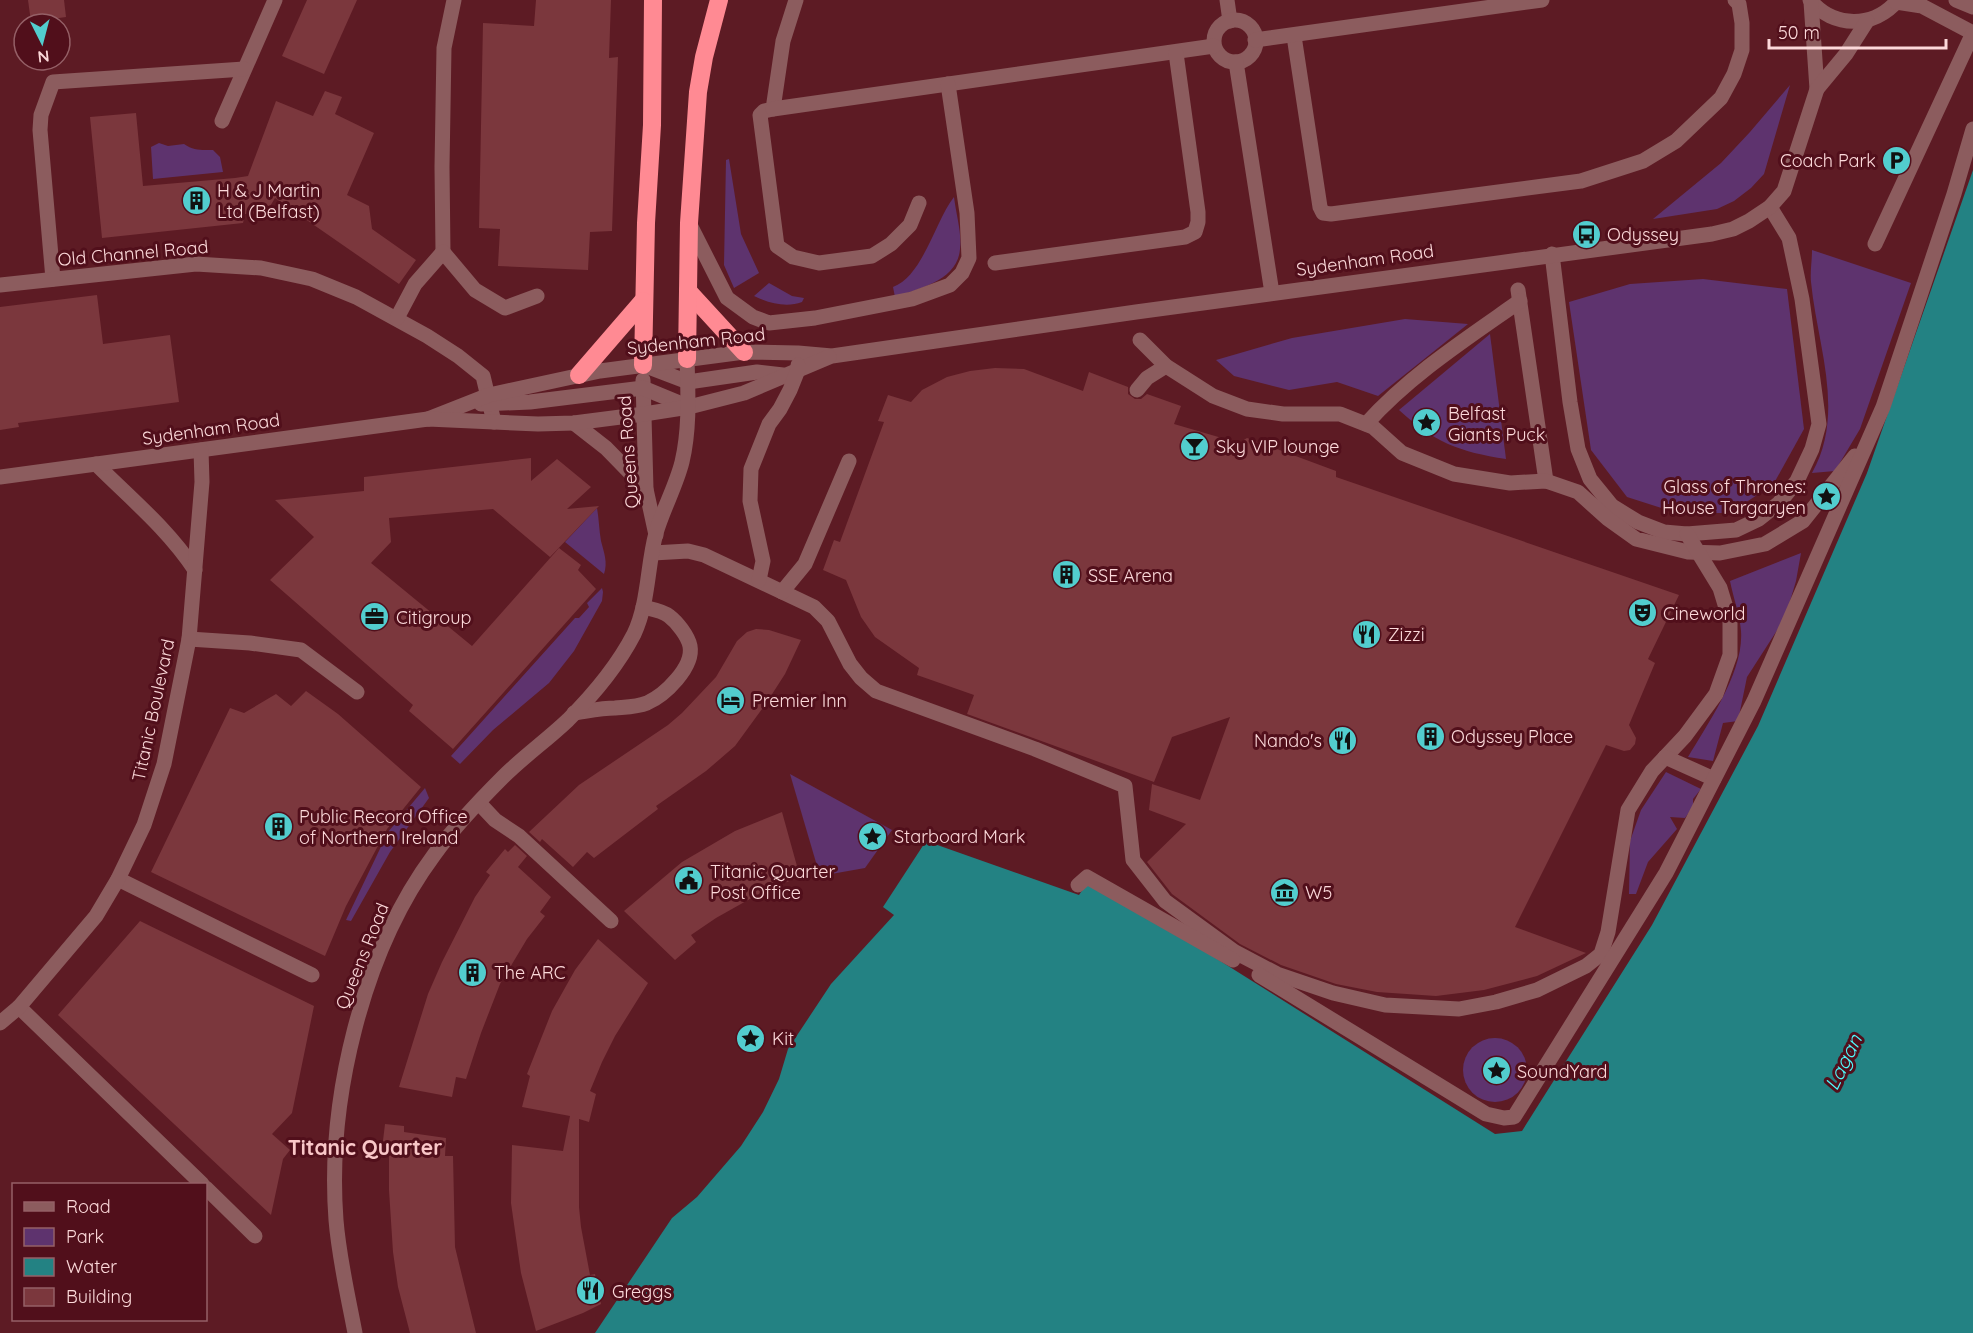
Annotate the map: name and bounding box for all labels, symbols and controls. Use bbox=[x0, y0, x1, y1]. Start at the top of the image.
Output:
north arrow bbox=[12, 12, 72, 72]
scale bar bbox=[1769, 12, 1946, 50]
text: 50 m bbox=[1778, 21, 1820, 44]
text: N bbox=[37, 46, 50, 67]
parking icon: Coach Park bbox=[1881, 144, 1913, 176]
place label: Coach Park bbox=[1780, 149, 1876, 172]
place label: H & J Martin Ltd (Belfast) bbox=[217, 179, 320, 223]
building icon: H & J Martin Ltd (Belfast) bbox=[180, 184, 212, 216]
bus stop icon: Odyssey bbox=[1570, 218, 1602, 250]
place label: Odyssey bbox=[1607, 223, 1679, 246]
street label: Old Channel Road bbox=[57, 235, 209, 271]
street label: Sydenham Road bbox=[1295, 239, 1435, 281]
street label: Sydenham Road bbox=[626, 322, 766, 360]
street label: Queens Road bbox=[613, 395, 643, 509]
place label: Belfast Giants Puck bbox=[1448, 402, 1545, 446]
place icon: Belfast Giants Puck bbox=[1411, 407, 1443, 439]
street label: Sydenham Road bbox=[141, 408, 281, 450]
bar icon: Sky VIP lounge bbox=[1179, 430, 1211, 462]
place label: Sky VIP lounge bbox=[1216, 435, 1340, 458]
place label: Glass of Thrones: House Targaryen bbox=[1662, 475, 1806, 519]
place icon: Glass of Thrones: House Targaryen bbox=[1811, 480, 1843, 512]
building icon: SSE Arena bbox=[1051, 559, 1083, 591]
place label: SSE Arena bbox=[1088, 564, 1173, 587]
theatre icon: Cineworld bbox=[1626, 597, 1658, 629]
office icon: Citigroup bbox=[359, 601, 391, 633]
place label: Cineworld bbox=[1663, 602, 1745, 625]
place label: Citigroup bbox=[396, 606, 471, 629]
restaurant icon: Zizzi bbox=[1351, 618, 1383, 650]
place label: Zizzi bbox=[1388, 623, 1425, 646]
street label: Titanic Boulevard bbox=[127, 637, 179, 783]
hotel icon: Premier Inn bbox=[715, 684, 747, 716]
place label: Premier Inn bbox=[752, 689, 847, 712]
building icon: Odyssey Place bbox=[1414, 720, 1446, 752]
restaurant icon: Nando's bbox=[1327, 724, 1359, 756]
place label: Odyssey Place bbox=[1451, 725, 1573, 748]
place label: Nando's bbox=[1254, 729, 1322, 752]
place label: Public Record Office of Northern Ireland bbox=[299, 805, 468, 849]
building icon: Public Record Office of Northern Ireland bbox=[262, 810, 294, 842]
place icon: Starboard Mark bbox=[857, 820, 889, 852]
place label: Starboard Mark bbox=[894, 825, 1025, 848]
place label: Titanic Quarter Post Office bbox=[710, 860, 835, 904]
public building icon: Titanic Quarter Post Office bbox=[673, 865, 705, 897]
museum icon: W5 bbox=[1268, 876, 1300, 908]
place label: W5 bbox=[1305, 881, 1332, 904]
street label: Queens Road bbox=[330, 899, 394, 1013]
building icon: The ARC bbox=[457, 956, 489, 988]
place label: The ARC bbox=[494, 961, 566, 984]
place icon: Kit bbox=[735, 1022, 767, 1054]
place label: Kit bbox=[772, 1027, 794, 1050]
water label: Lagan bbox=[1819, 1030, 1867, 1094]
place icon: SoundYard bbox=[1480, 1055, 1512, 1087]
place label: SoundYard bbox=[1517, 1060, 1607, 1083]
district label: Titanic Quarter bbox=[288, 1134, 442, 1160]
legend bbox=[12, 1183, 207, 1321]
text: Road bbox=[66, 1195, 111, 1218]
text: Park bbox=[66, 1225, 104, 1248]
text: Water bbox=[66, 1255, 117, 1278]
restaurant icon: Greggs bbox=[575, 1275, 607, 1307]
place label: Greggs bbox=[612, 1280, 672, 1303]
text: Building bbox=[66, 1285, 132, 1308]

